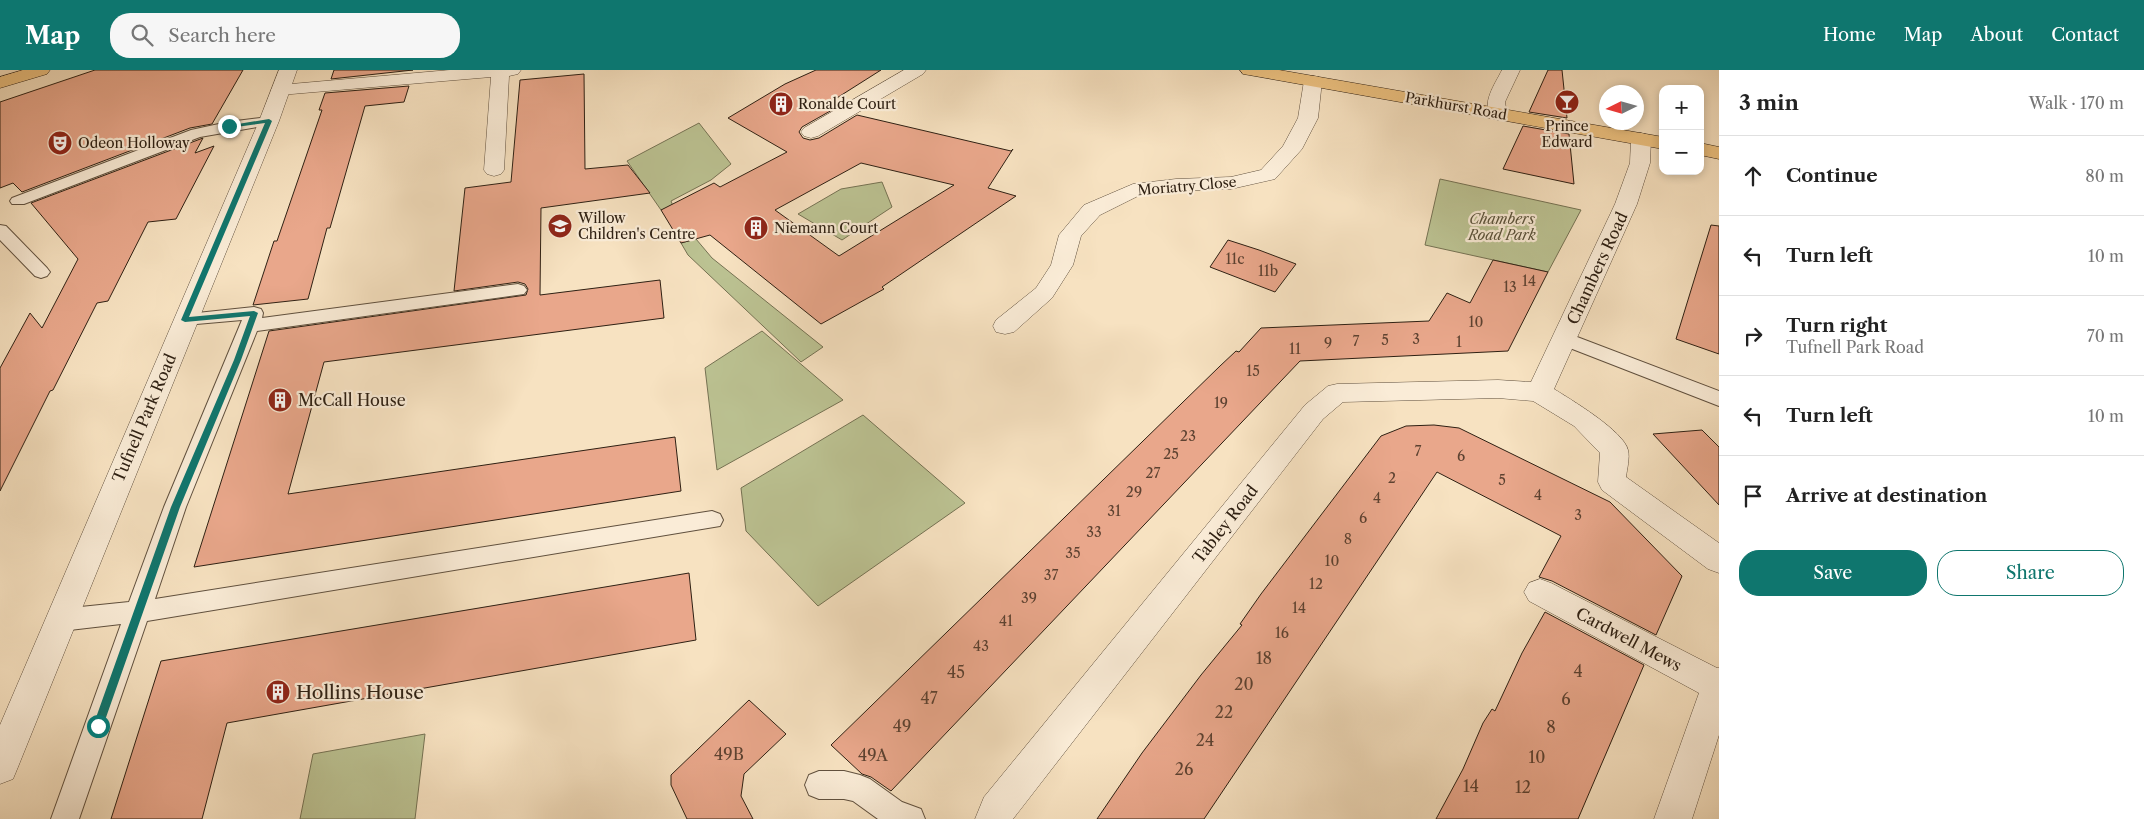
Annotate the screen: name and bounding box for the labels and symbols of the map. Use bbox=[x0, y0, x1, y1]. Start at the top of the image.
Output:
north arrow bbox=[1599, 85, 1644, 130]
street label: Parkhurst Road bbox=[1404, 88, 1509, 124]
bar icon: Prince Edward bbox=[1554, 89, 1580, 115]
building icon: Ronalde Court bbox=[768, 91, 794, 117]
place label: Ronalde Court bbox=[798, 95, 896, 113]
route end bbox=[218, 115, 241, 138]
place label: Prince Edward bbox=[1542, 117, 1593, 151]
theatre icon: Odeon Holloway bbox=[47, 130, 73, 156]
place label: Odeon Holloway bbox=[78, 134, 190, 152]
street label: Moriatry Close bbox=[1137, 173, 1237, 199]
street label: Chambers Road bbox=[1562, 208, 1632, 327]
place label: Willow Children's Centre bbox=[577, 209, 695, 243]
park label: Chambers Road Park bbox=[1467, 210, 1536, 244]
school or university icon: Willow Children's Centre bbox=[547, 213, 573, 239]
building icon: Niemann Court bbox=[743, 215, 769, 241]
place label: Niemann Court bbox=[774, 219, 878, 237]
house number: 11c bbox=[1225, 250, 1245, 268]
house number: 11b bbox=[1258, 262, 1278, 280]
house number: 14 bbox=[1522, 272, 1536, 290]
house number: 13 bbox=[1503, 278, 1517, 296]
house number: 10 bbox=[1469, 313, 1483, 331]
house number: 3 bbox=[1412, 330, 1420, 348]
house number: 5 bbox=[1381, 331, 1389, 349]
house number: 7 bbox=[1353, 332, 1360, 350]
house number: 1 bbox=[1456, 333, 1462, 351]
house number: 9 bbox=[1324, 334, 1332, 352]
house number: 11 bbox=[1289, 340, 1301, 358]
street label: Tufnell Park Road bbox=[108, 350, 180, 485]
house number: 15 bbox=[1246, 362, 1260, 380]
building icon: McCall House bbox=[267, 387, 293, 413]
place label: McCall House bbox=[298, 390, 406, 410]
house number: 19 bbox=[1214, 394, 1228, 412]
house number: 23 bbox=[1180, 427, 1196, 445]
house number: 7 bbox=[1415, 442, 1422, 460]
house number: 25 bbox=[1163, 445, 1179, 463]
house number: 6 bbox=[1457, 447, 1465, 465]
house number: 27 bbox=[1146, 464, 1161, 482]
house number: 2 bbox=[1388, 469, 1396, 487]
house number: 5 bbox=[1498, 471, 1506, 489]
street label: Tabley Road bbox=[1188, 481, 1262, 567]
house number: 29 bbox=[1126, 483, 1142, 501]
house number: 4 bbox=[1534, 486, 1542, 504]
house number: 4 bbox=[1373, 489, 1381, 507]
house number: 31 bbox=[1107, 502, 1121, 520]
house number: 3 bbox=[1574, 506, 1582, 524]
house number: 6 bbox=[1359, 509, 1367, 527]
house number: 33 bbox=[1086, 523, 1102, 541]
house number: 8 bbox=[1344, 530, 1352, 548]
house number: 35 bbox=[1065, 544, 1081, 562]
house number: 10 bbox=[1325, 552, 1339, 570]
house number: 37 bbox=[1044, 566, 1058, 584]
house number: 12 bbox=[1309, 575, 1323, 593]
house number: 39 bbox=[1021, 589, 1037, 607]
house number: 14 bbox=[1292, 599, 1306, 617]
street label: Cardwell Mews bbox=[1573, 603, 1685, 675]
house number: 41 bbox=[999, 612, 1013, 630]
house number: 16 bbox=[1275, 624, 1289, 642]
house number: 43 bbox=[973, 637, 989, 655]
house number: 18 bbox=[1256, 648, 1272, 668]
house number: 4 bbox=[1573, 661, 1583, 681]
house number: 45 bbox=[947, 662, 965, 682]
house number: 20 bbox=[1234, 674, 1254, 694]
building icon: Hollins House bbox=[265, 679, 291, 705]
place label: Hollins House bbox=[296, 681, 424, 704]
house number: 47 bbox=[920, 688, 938, 708]
house number: 6 bbox=[1561, 689, 1571, 709]
house number: 22 bbox=[1215, 702, 1233, 722]
route start bbox=[87, 715, 110, 738]
house number: 49 bbox=[893, 716, 911, 736]
house number: 8 bbox=[1546, 717, 1556, 737]
house number: 24 bbox=[1196, 730, 1214, 750]
house number: 49B bbox=[714, 744, 744, 764]
house number: 49A bbox=[858, 745, 889, 765]
house number: 10 bbox=[1529, 747, 1545, 767]
house number: 26 bbox=[1175, 759, 1193, 779]
house number: 14 bbox=[1463, 776, 1479, 796]
house number: 12 bbox=[1515, 777, 1531, 797]

